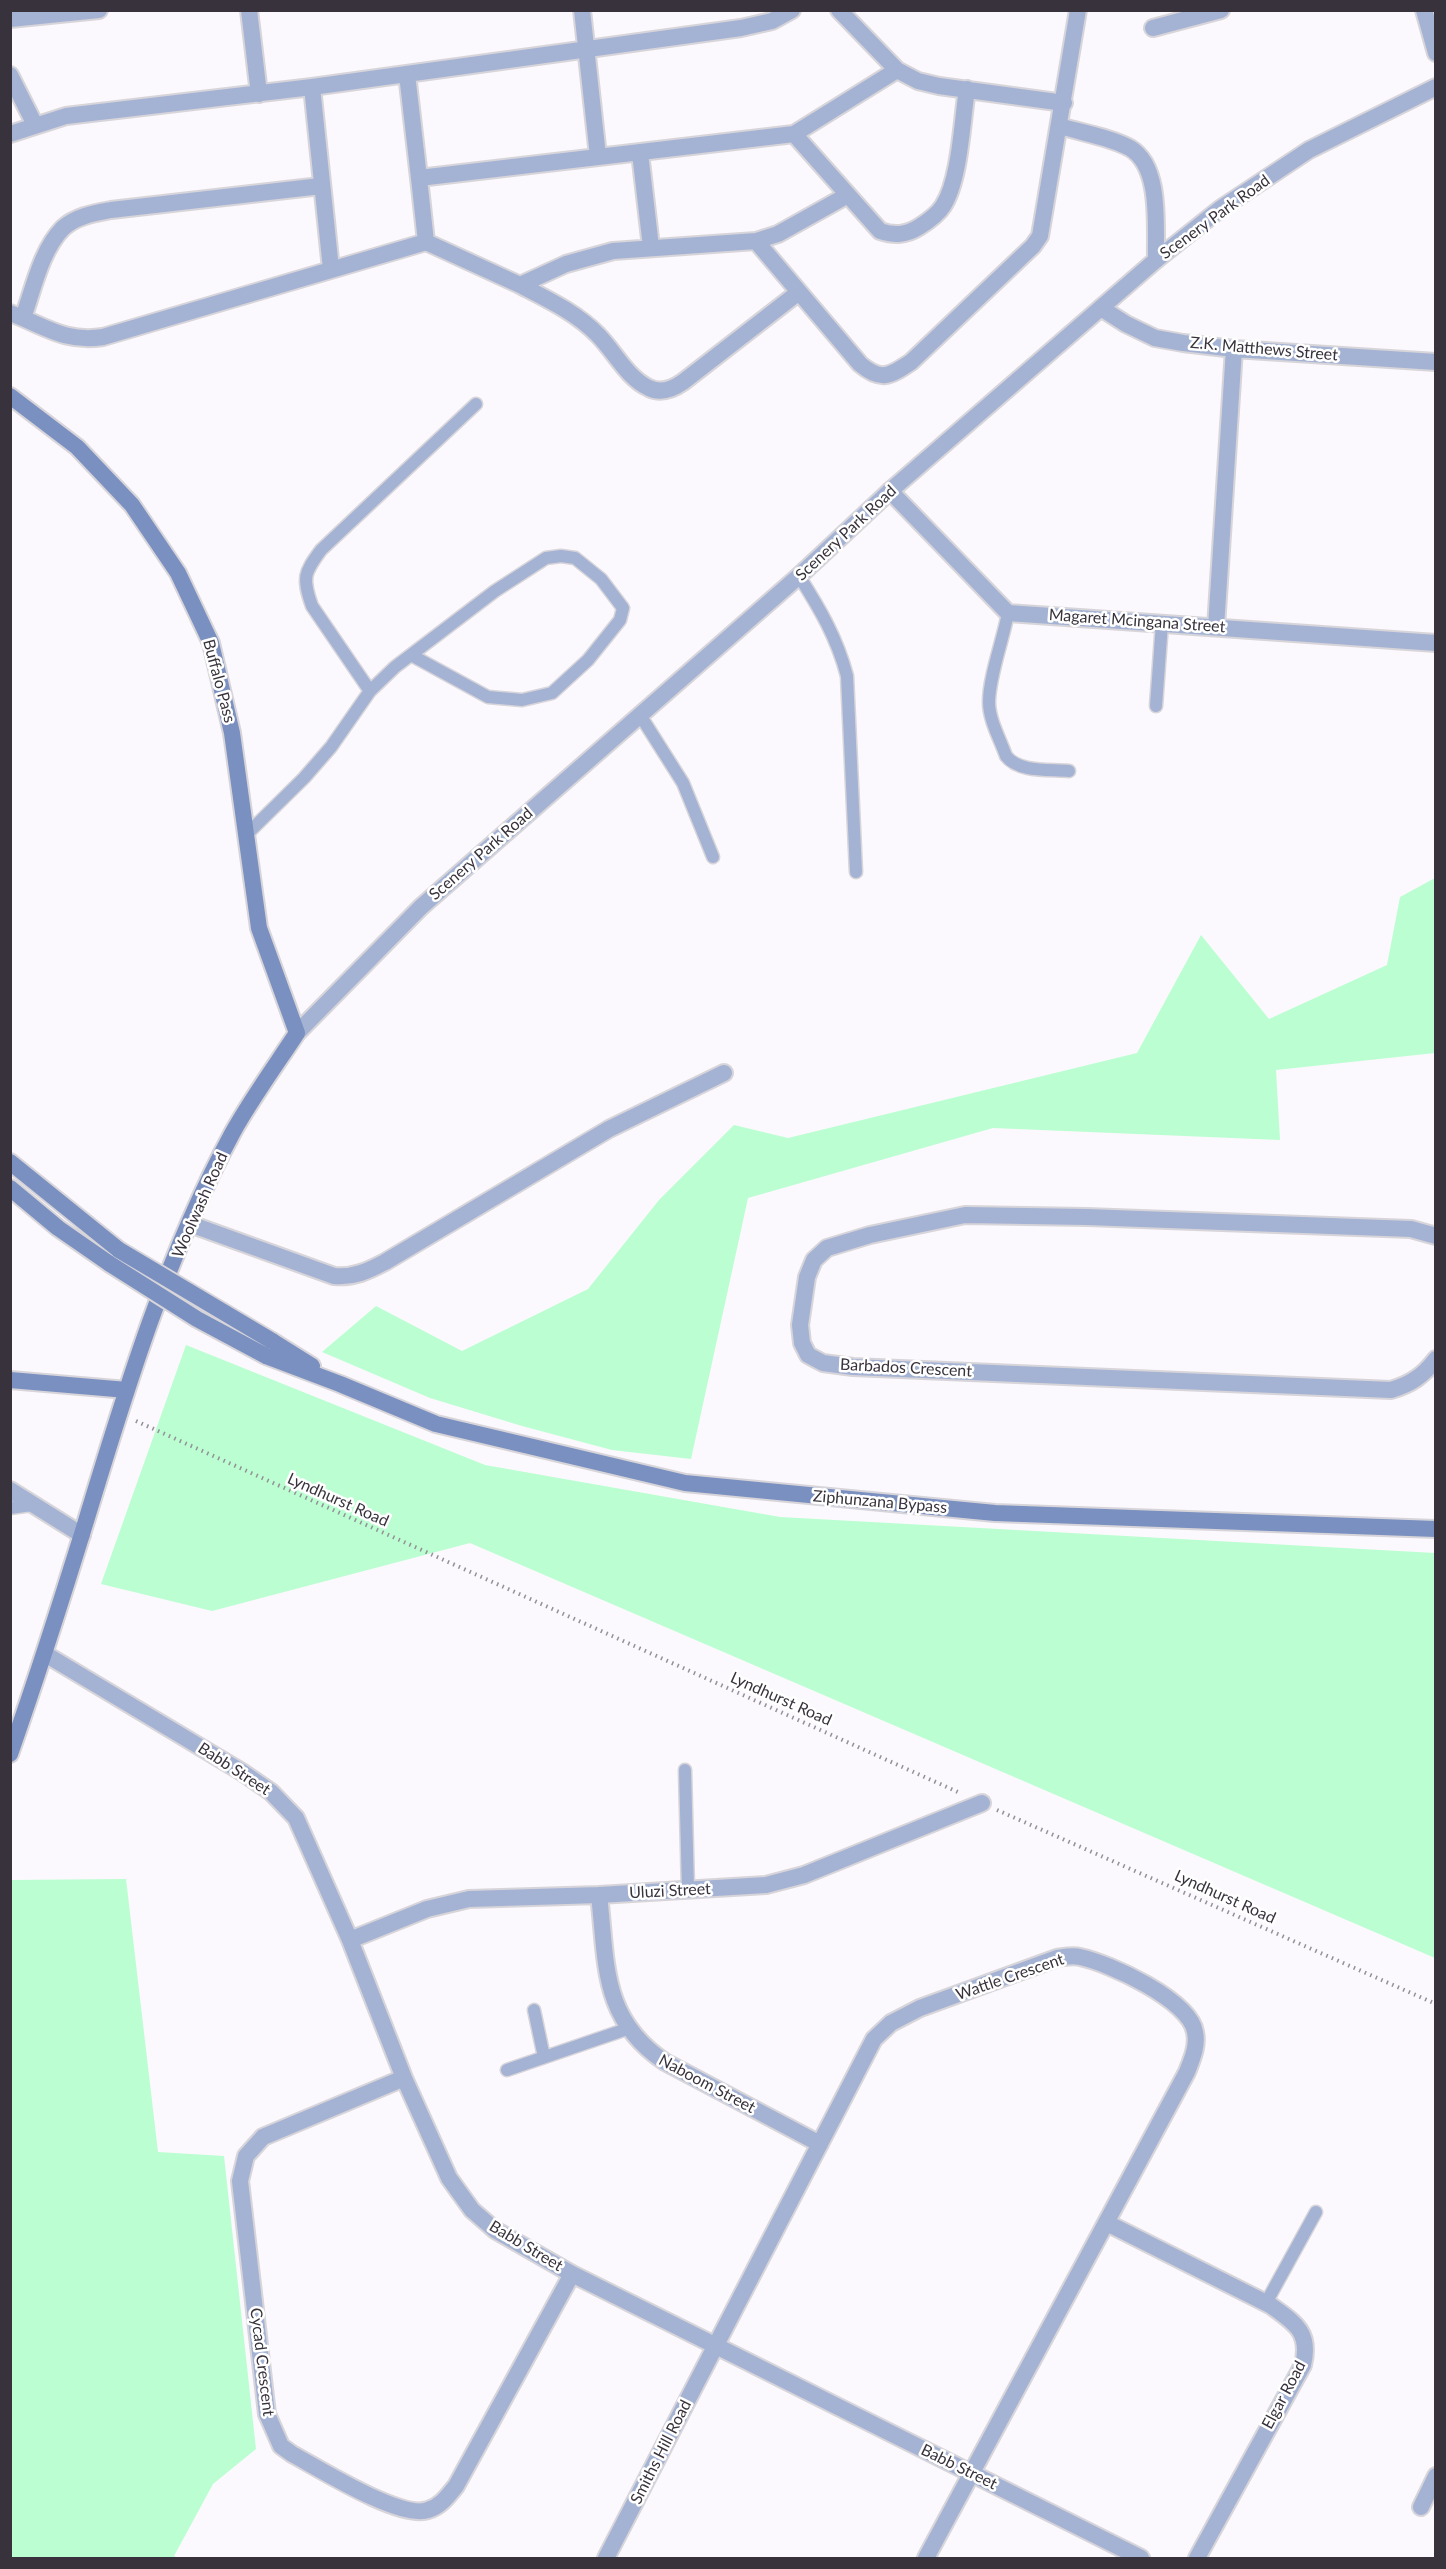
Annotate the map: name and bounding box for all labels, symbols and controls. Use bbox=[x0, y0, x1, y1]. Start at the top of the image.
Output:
street label: Scenery Park Road bbox=[1156, 171, 1274, 263]
street label: Z.K. Matthews Street bbox=[1189, 333, 1339, 365]
street label: Scenery Park Road bbox=[792, 481, 900, 585]
street label: Magaret Mcingana Street bbox=[1048, 605, 1226, 637]
street label: Buffalo Pass bbox=[199, 637, 239, 725]
street label: Scenery Park Road bbox=[425, 804, 537, 904]
street label: Woolwash Road bbox=[168, 1149, 232, 1261]
street label: Barbados Crescent bbox=[840, 1355, 972, 1381]
street label: Lyndhurst Road bbox=[284, 1469, 392, 1531]
street label: Ziphunzana Bypass bbox=[812, 1487, 948, 1517]
street label: Lyndhurst Road bbox=[727, 1668, 835, 1730]
street label: Babb Street bbox=[194, 1739, 274, 1799]
street label: Lyndhurst Road bbox=[1171, 1866, 1279, 1928]
street label: Uluzi Street bbox=[629, 1879, 711, 1903]
street label: Wattle Crescent bbox=[954, 1950, 1066, 2004]
street label: Naboom Street bbox=[656, 2051, 758, 2117]
street label: Babb Street bbox=[486, 2217, 566, 2275]
street label: Cycad Crescent bbox=[246, 2307, 278, 2417]
street label: Elgar Road bbox=[1258, 2358, 1310, 2432]
street label: Smiths Hill Road bbox=[627, 2397, 695, 2507]
street label: Babb Street bbox=[918, 2440, 1000, 2494]

